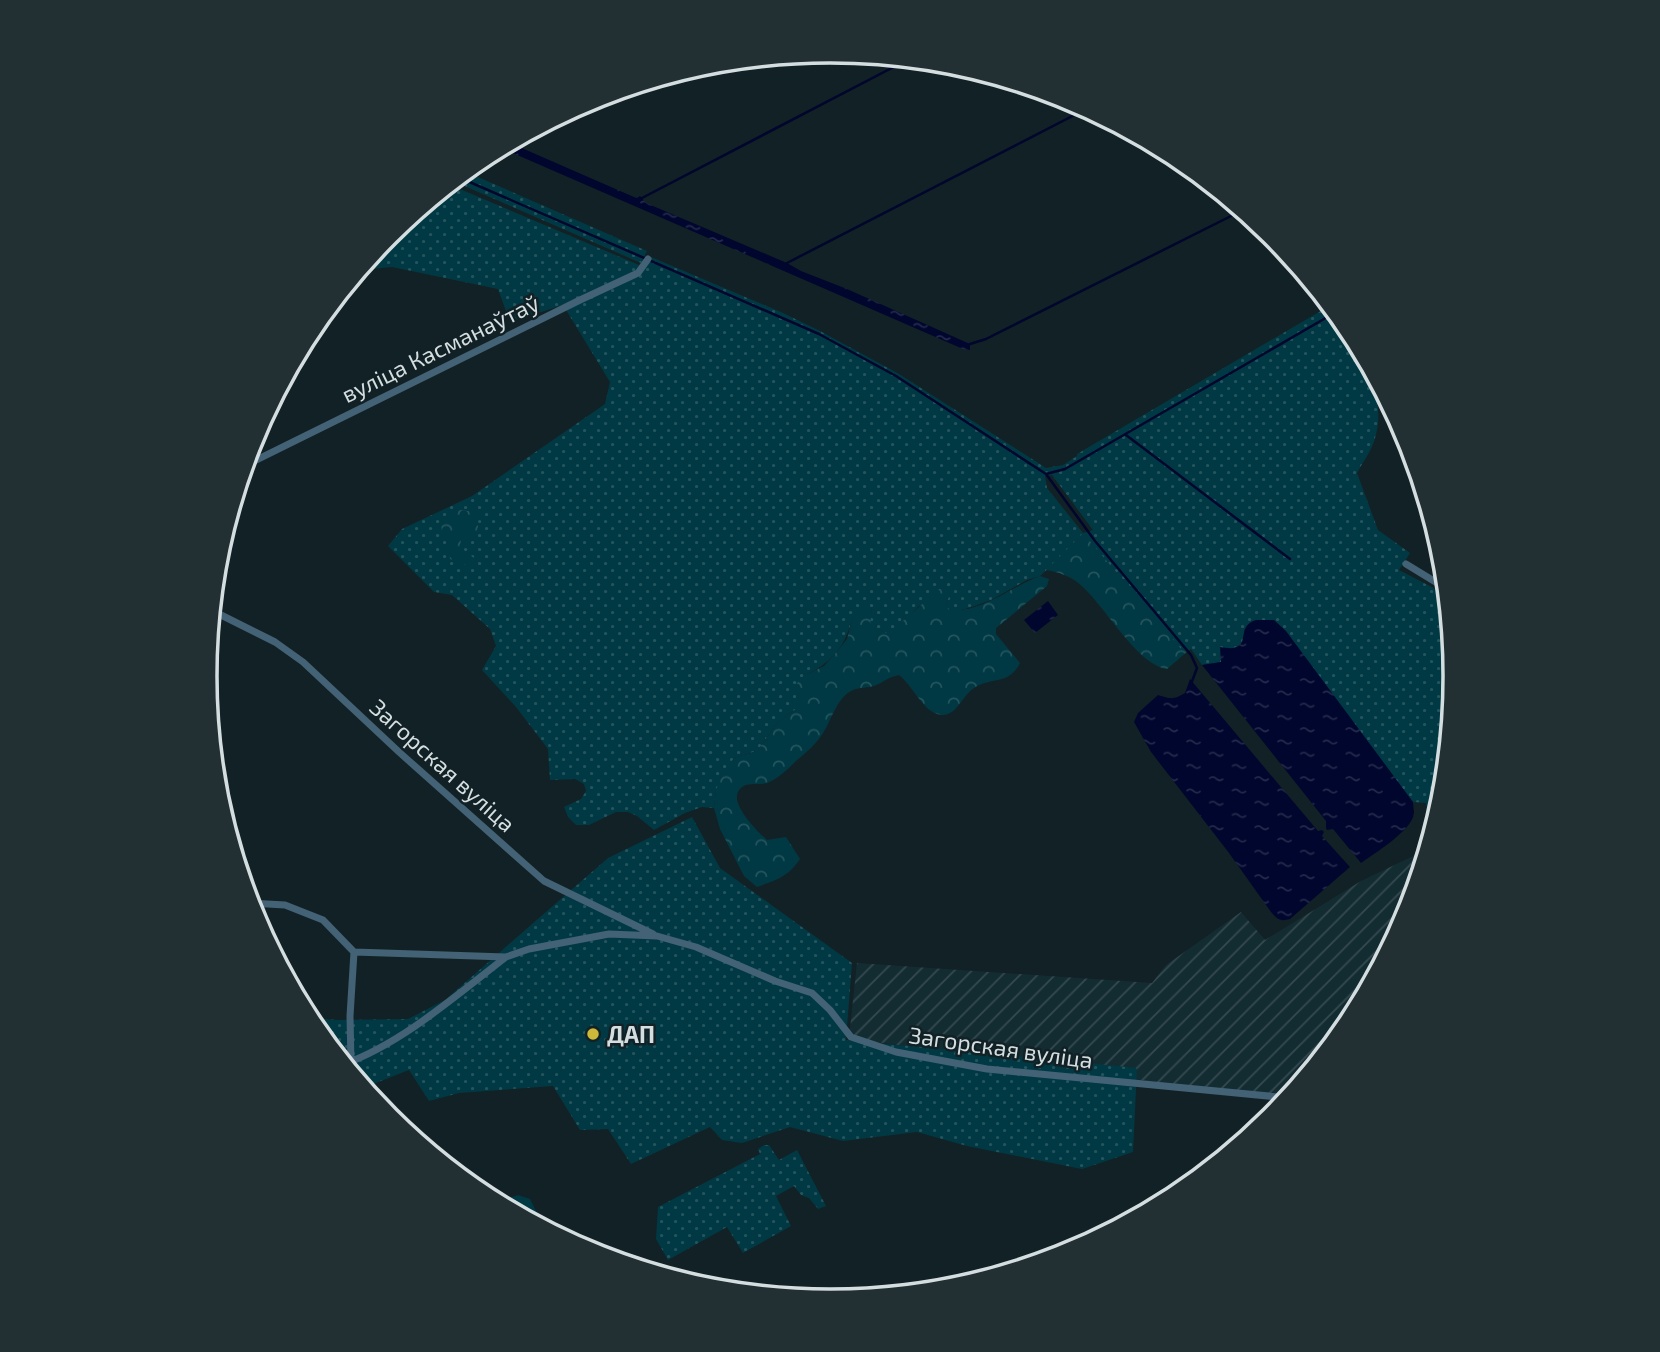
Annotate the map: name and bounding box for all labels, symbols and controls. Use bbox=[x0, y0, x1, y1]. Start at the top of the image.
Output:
street label: вуліца Касманаўтаў bbox=[337, 288, 544, 409]
street label: Загорская вуліца bbox=[364, 693, 521, 838]
place label: ДАП bbox=[607, 1020, 655, 1048]
street label: Загорская вуліца bbox=[907, 1020, 1095, 1075]
marker: ДАП bbox=[585, 1026, 601, 1042]

